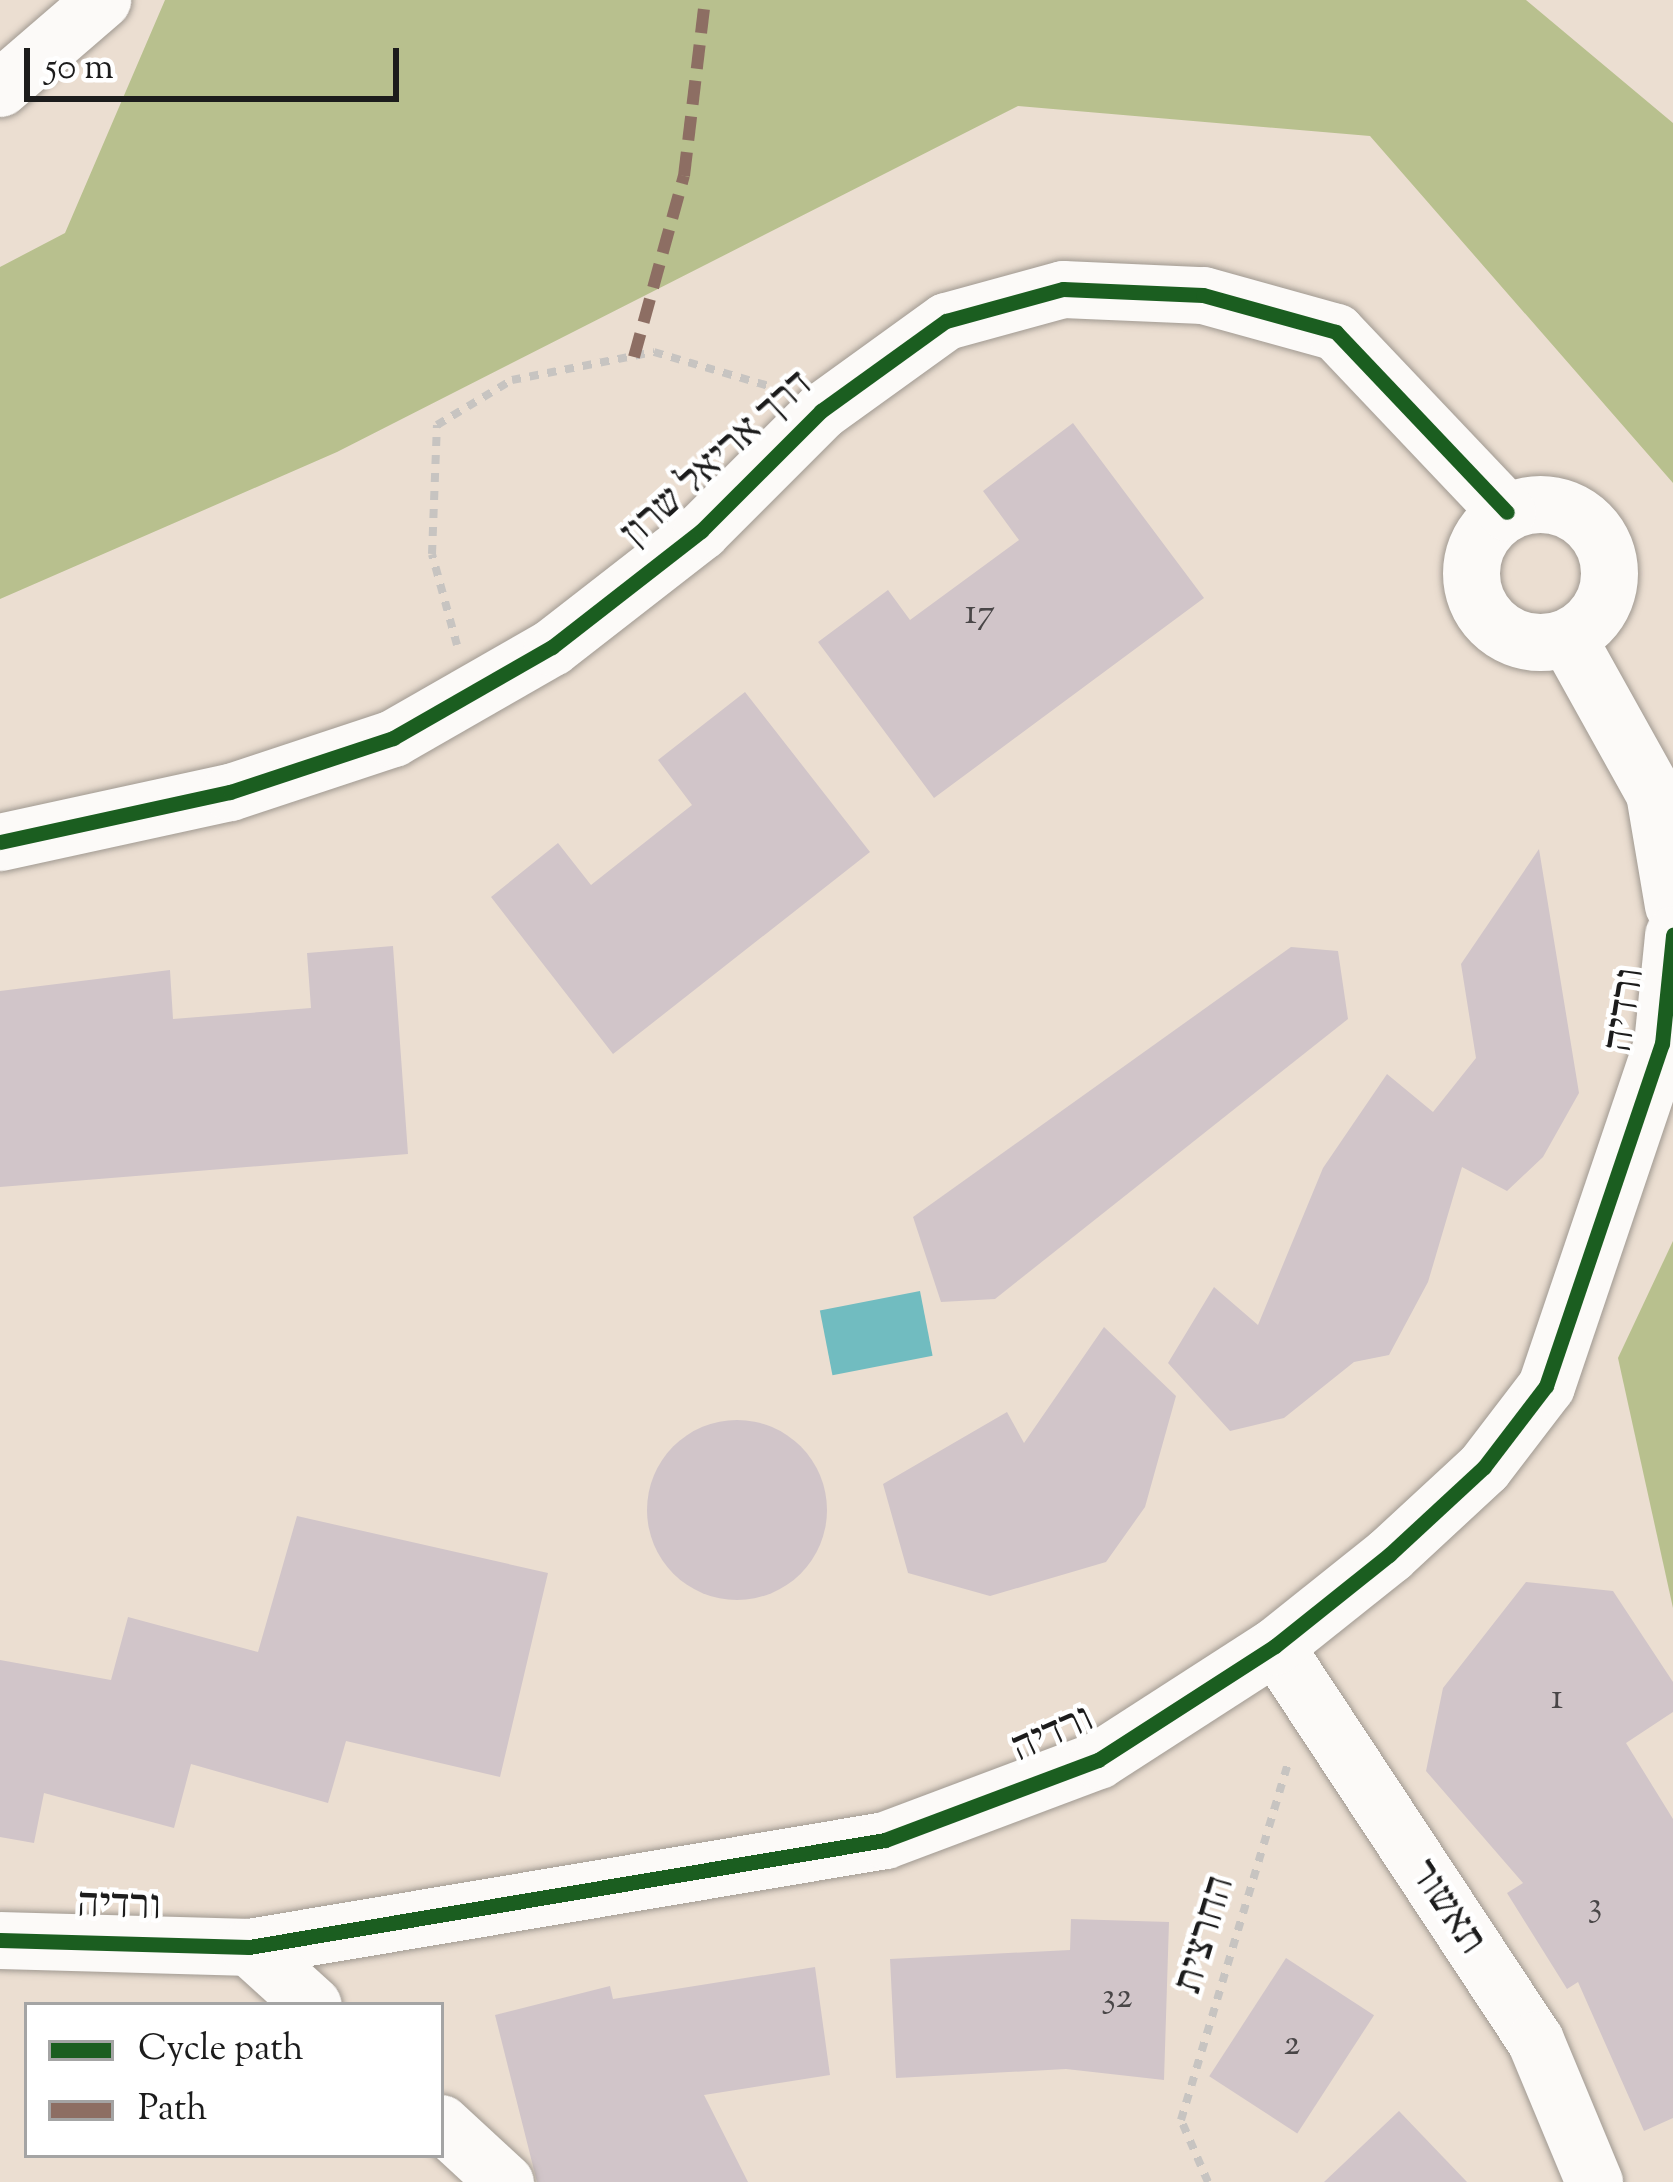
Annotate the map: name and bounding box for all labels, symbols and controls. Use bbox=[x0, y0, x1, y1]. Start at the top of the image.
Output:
scale bar bbox=[30, 24, 405, 98]
text: 50 m bbox=[45, 43, 114, 95]
street label: דרך אריאל שרון bbox=[612, 361, 824, 559]
house number: 17 bbox=[965, 593, 995, 637]
street label: ורדיה bbox=[1595, 964, 1657, 1056]
house number: 1 bbox=[1551, 1678, 1563, 1722]
street label: ורדיה bbox=[1004, 1695, 1102, 1775]
street label: תאשור bbox=[1396, 1851, 1496, 1965]
street label: החרצית bbox=[1164, 1870, 1248, 2000]
street label: ורדיה bbox=[76, 1880, 162, 1934]
house number: 3 bbox=[1588, 1886, 1602, 1930]
house number: 32 bbox=[1101, 1977, 1133, 2021]
legend bbox=[24, 2002, 444, 2158]
text: Cycle path bbox=[138, 2024, 304, 2076]
house number: 2 bbox=[1284, 2024, 1300, 2068]
text: Path bbox=[138, 2084, 207, 2136]

